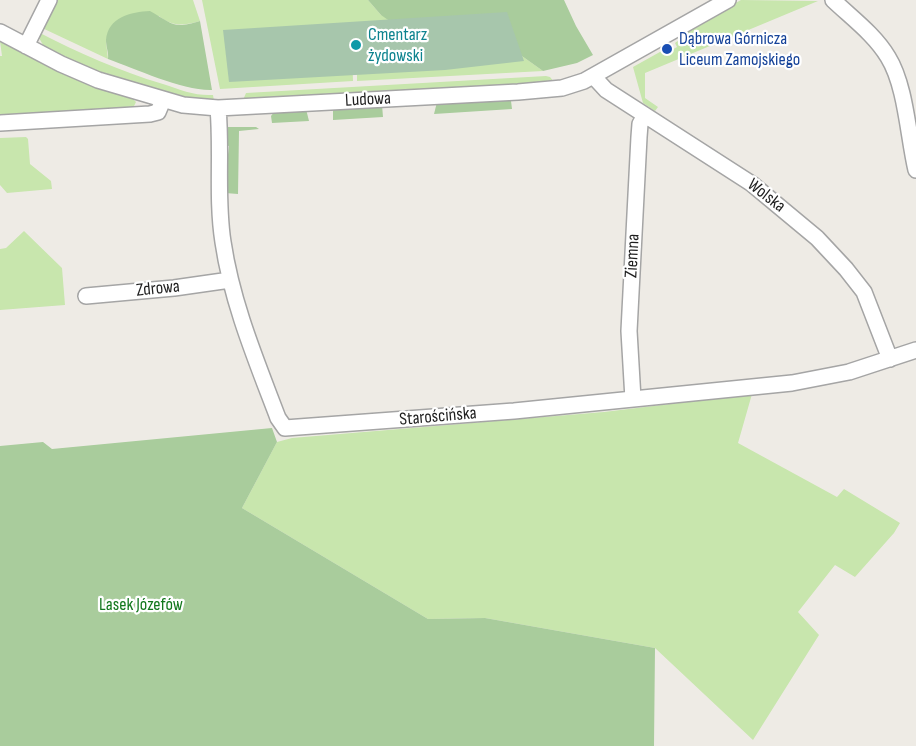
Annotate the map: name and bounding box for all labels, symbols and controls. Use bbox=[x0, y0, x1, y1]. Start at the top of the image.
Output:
place label: Cmentarz żydowski bbox=[368, 24, 427, 66]
place label: Dąbrowa Górnicza Liceum Zamojskiego bbox=[679, 28, 800, 70]
marker: Cmentarz żydowski bbox=[349, 38, 363, 52]
marker: Dąbrowa Górnicza Liceum Zamojskiego bbox=[660, 42, 674, 56]
street label: Ludowa bbox=[345, 88, 391, 112]
street label: Wolska bbox=[743, 174, 789, 218]
street label: Ziemna bbox=[621, 233, 645, 279]
street label: Zdrowa bbox=[135, 276, 181, 302]
street label: Starościńska bbox=[399, 403, 477, 431]
park label: Lasek Józefów bbox=[99, 594, 183, 616]

